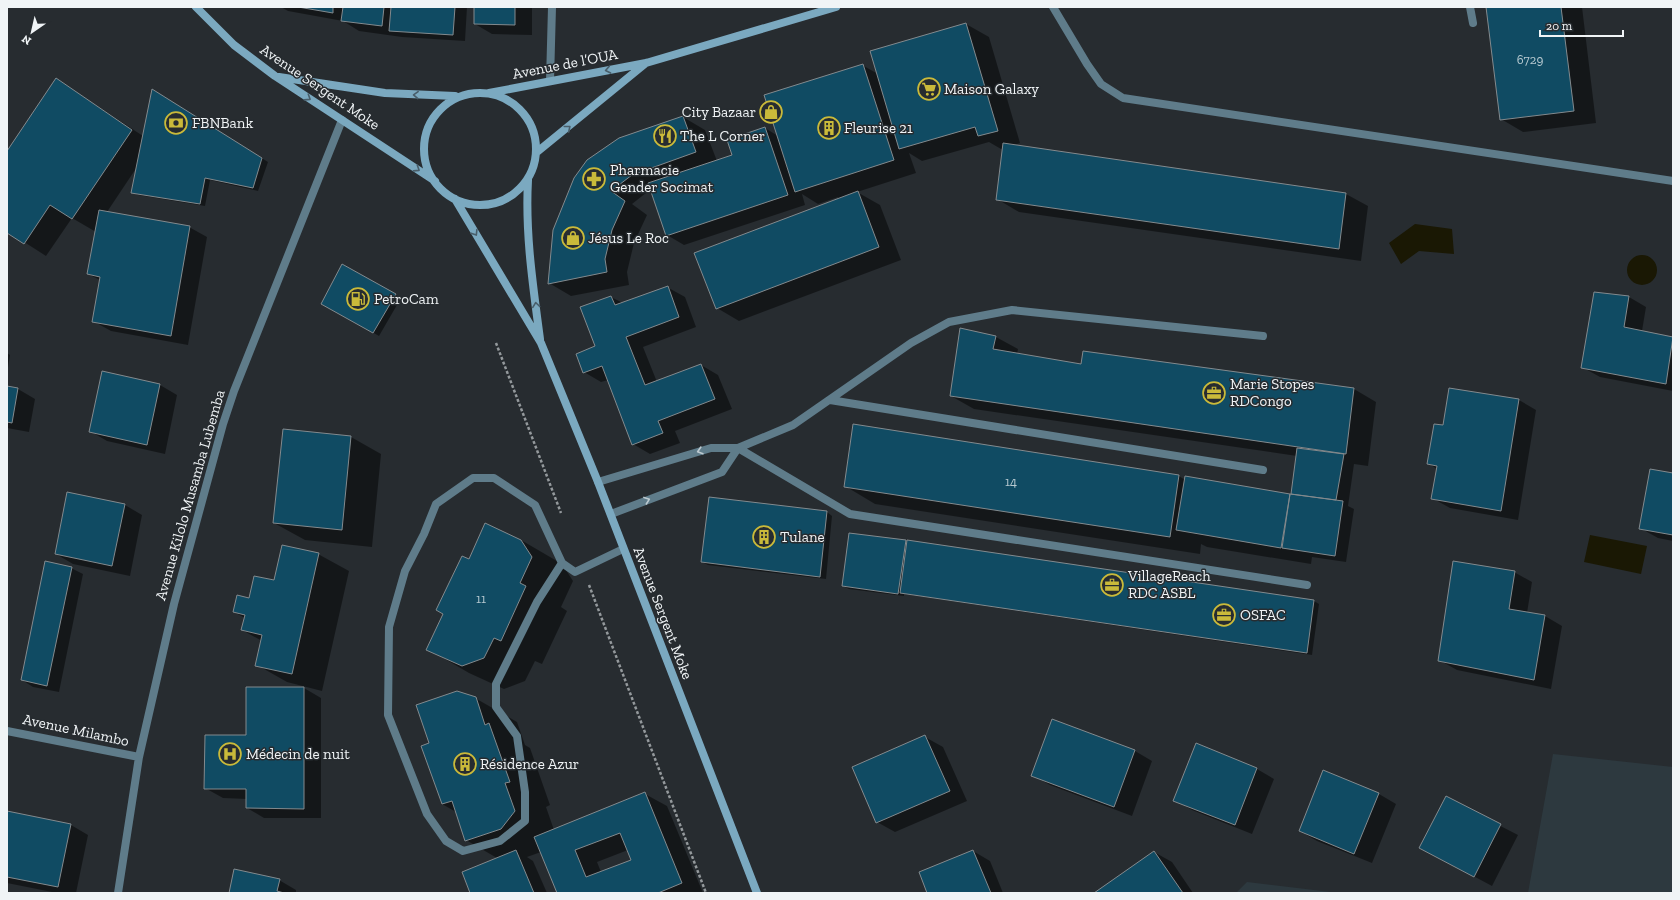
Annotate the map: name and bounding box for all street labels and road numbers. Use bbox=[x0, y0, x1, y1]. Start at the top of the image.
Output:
street label: Avenue Sergent Moke bbox=[257, 40, 383, 134]
street label: Avenue de l’OUA bbox=[511, 45, 619, 83]
street label: Avenue Kilolo Musamba Lubemba bbox=[151, 388, 229, 602]
street label: Avenue Sergent Moke bbox=[629, 544, 697, 682]
street label: Avenue Milambo bbox=[21, 710, 131, 750]

